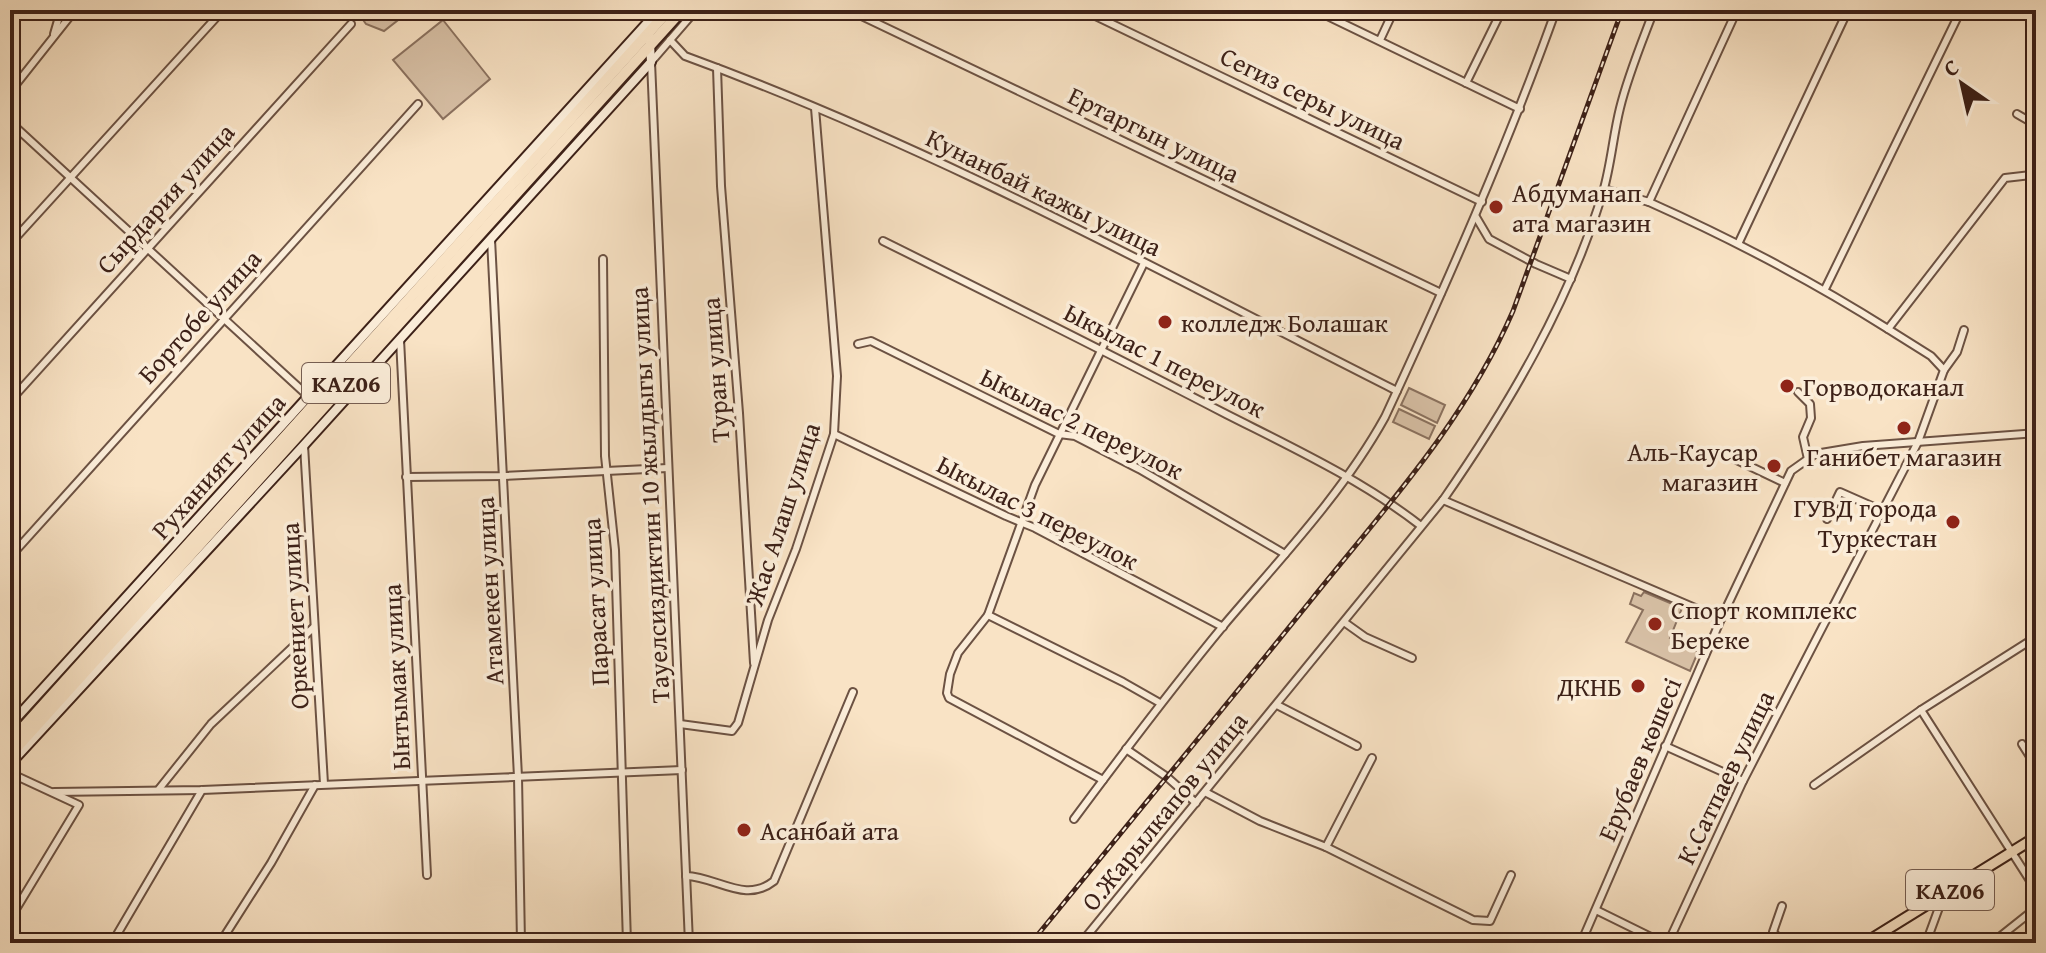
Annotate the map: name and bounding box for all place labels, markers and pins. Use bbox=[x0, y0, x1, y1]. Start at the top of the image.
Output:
place label: Абдуманап ата магазин bbox=[1512, 173, 1651, 242]
marker: Абдуманап ата магазин bbox=[1487, 198, 1505, 216]
place label: колледж Болашак bbox=[1181, 303, 1388, 342]
marker: колледж Болашак bbox=[1156, 313, 1174, 331]
place label: Горводоканал bbox=[1803, 367, 1964, 406]
marker: Горводоканал bbox=[1778, 377, 1796, 395]
marker: Ганибет магазин bbox=[1895, 419, 1913, 437]
place label: Аль-Каусар магазин bbox=[1627, 432, 1758, 501]
place label: Ганибет магазин bbox=[1806, 437, 2002, 476]
marker: Аль-Каусар магазин bbox=[1765, 457, 1783, 475]
place label: ГУВД города Туркестан bbox=[1793, 488, 1938, 557]
marker: ГУВД города Туркестан bbox=[1944, 513, 1962, 531]
place label: Спорт комплекс Береке bbox=[1671, 590, 1857, 659]
marker: Спорт комплекс Береке bbox=[1646, 615, 1664, 633]
place label: ДКНБ bbox=[1556, 667, 1622, 706]
marker: ДКНБ bbox=[1629, 677, 1647, 695]
place label: Асанбай ата bbox=[760, 811, 900, 850]
marker: Асанбай ата bbox=[735, 821, 753, 839]

